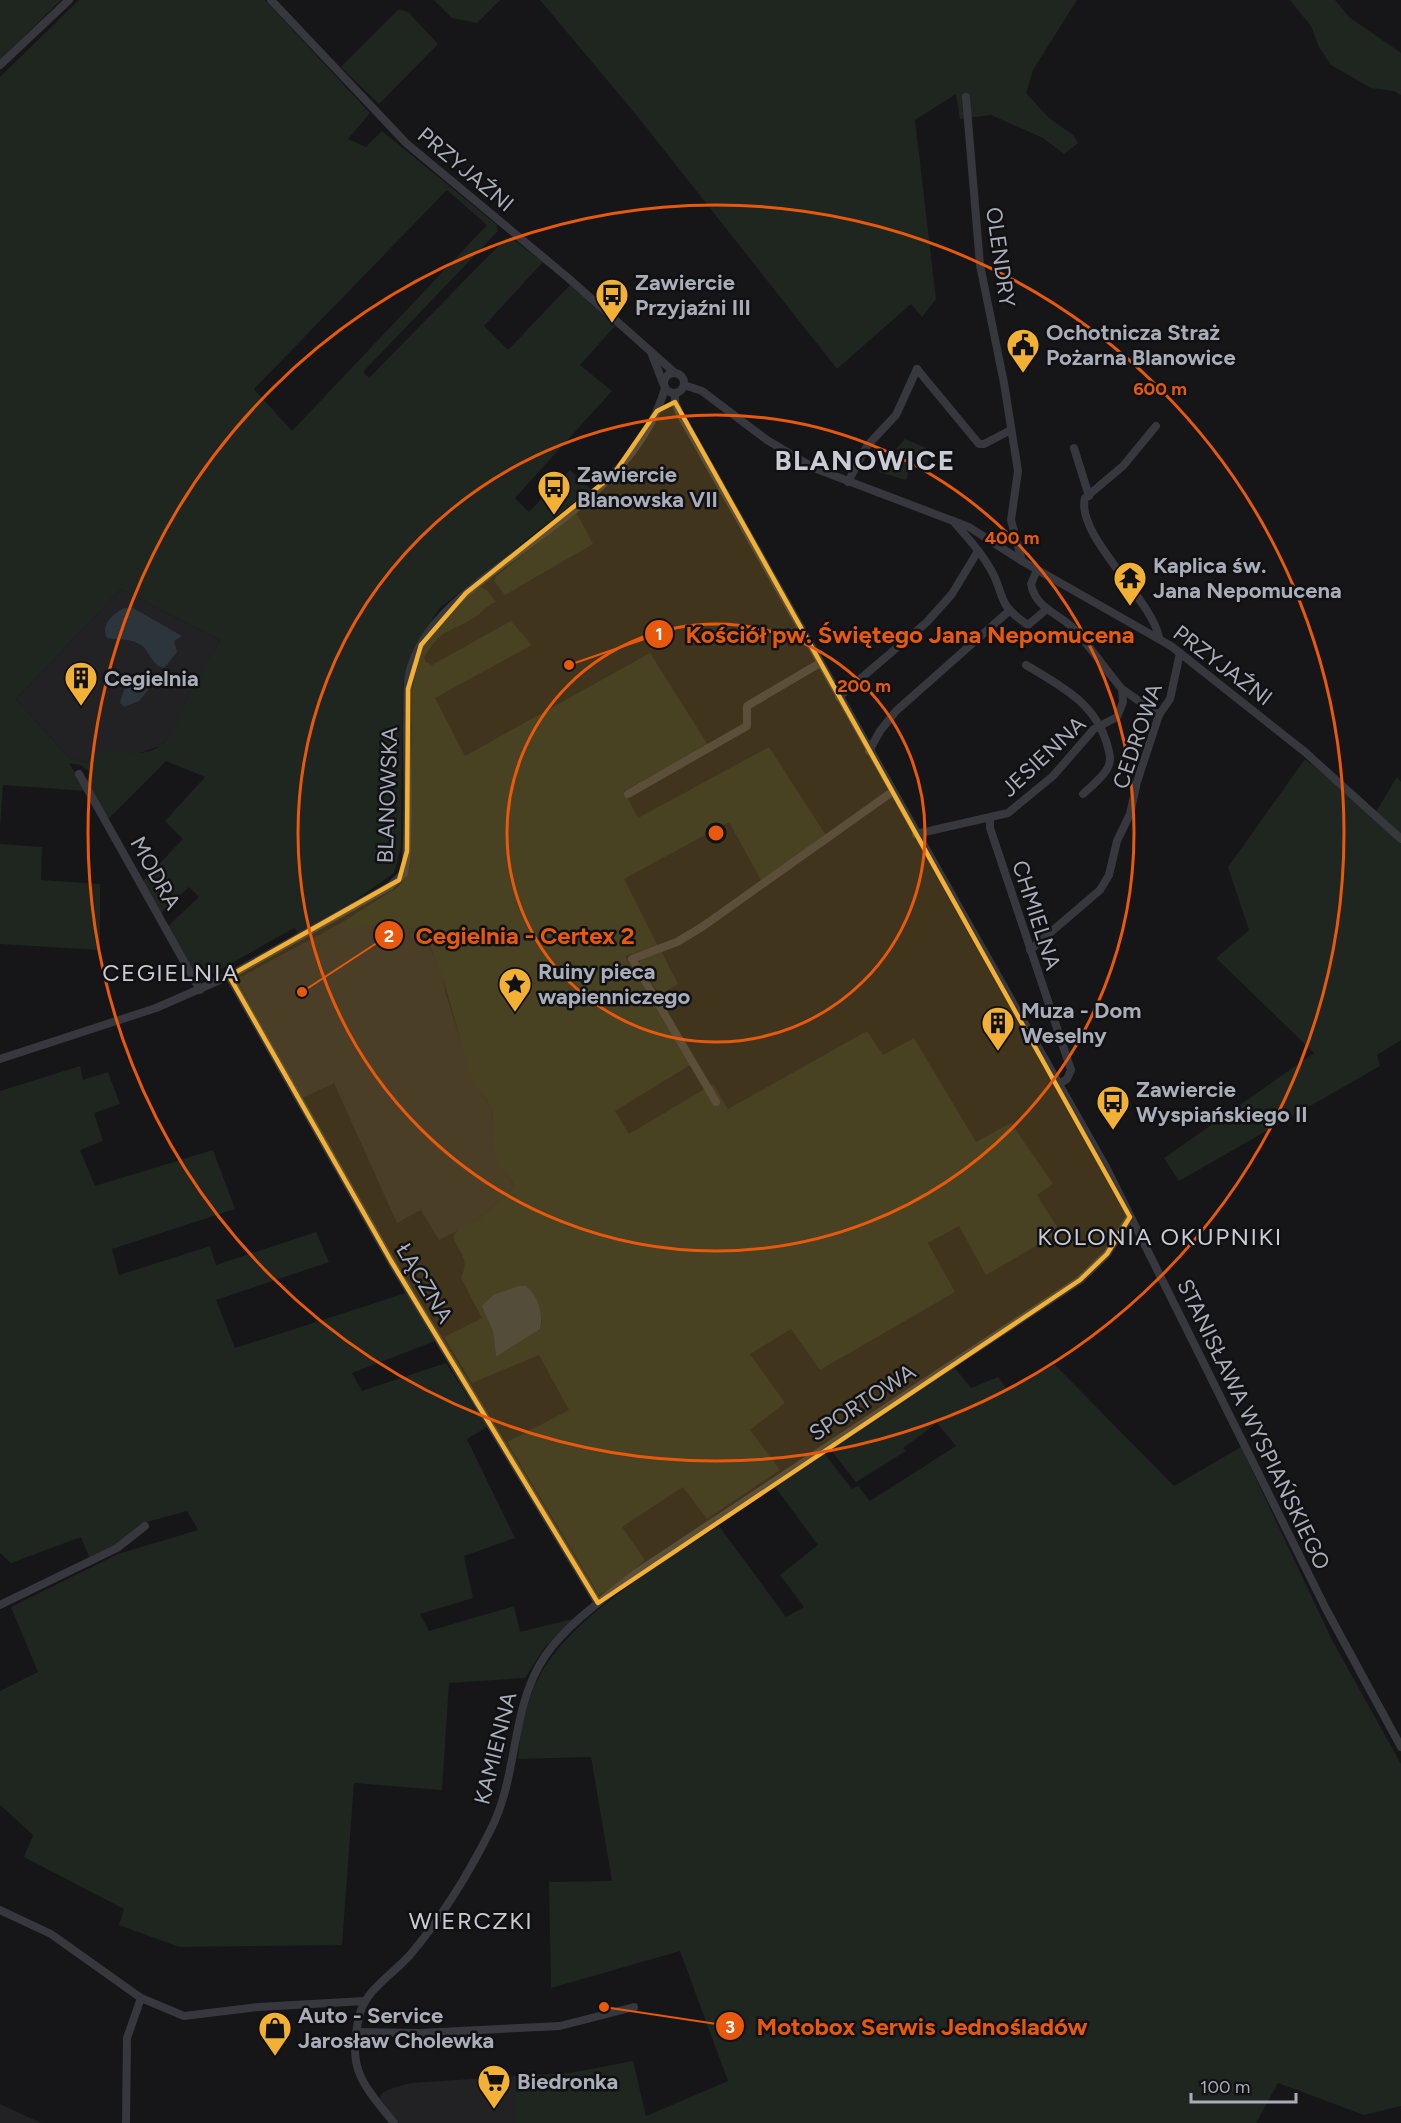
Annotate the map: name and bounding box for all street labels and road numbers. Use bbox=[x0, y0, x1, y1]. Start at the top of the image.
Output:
street label: PRZYJAŹNI bbox=[412, 121, 519, 217]
street label: OLENDRY bbox=[980, 205, 1021, 310]
street label: PRZYJAŹNI bbox=[1168, 619, 1278, 711]
street label: CEDROWA bbox=[1107, 680, 1168, 793]
street label: JESIENNA bbox=[995, 710, 1091, 802]
street label: BLANOWSKA bbox=[372, 726, 403, 864]
street label: MODRA bbox=[124, 832, 187, 915]
street label: CHMIELNA bbox=[1006, 857, 1067, 973]
street label: ŁĄCZNA bbox=[390, 1238, 459, 1328]
street label: STANISŁAWA WYSPIAŃSKIEGO bbox=[1171, 1274, 1336, 1574]
street label: SPORTOWA bbox=[804, 1358, 921, 1447]
street label: KAMIENNA bbox=[468, 1689, 523, 1807]

